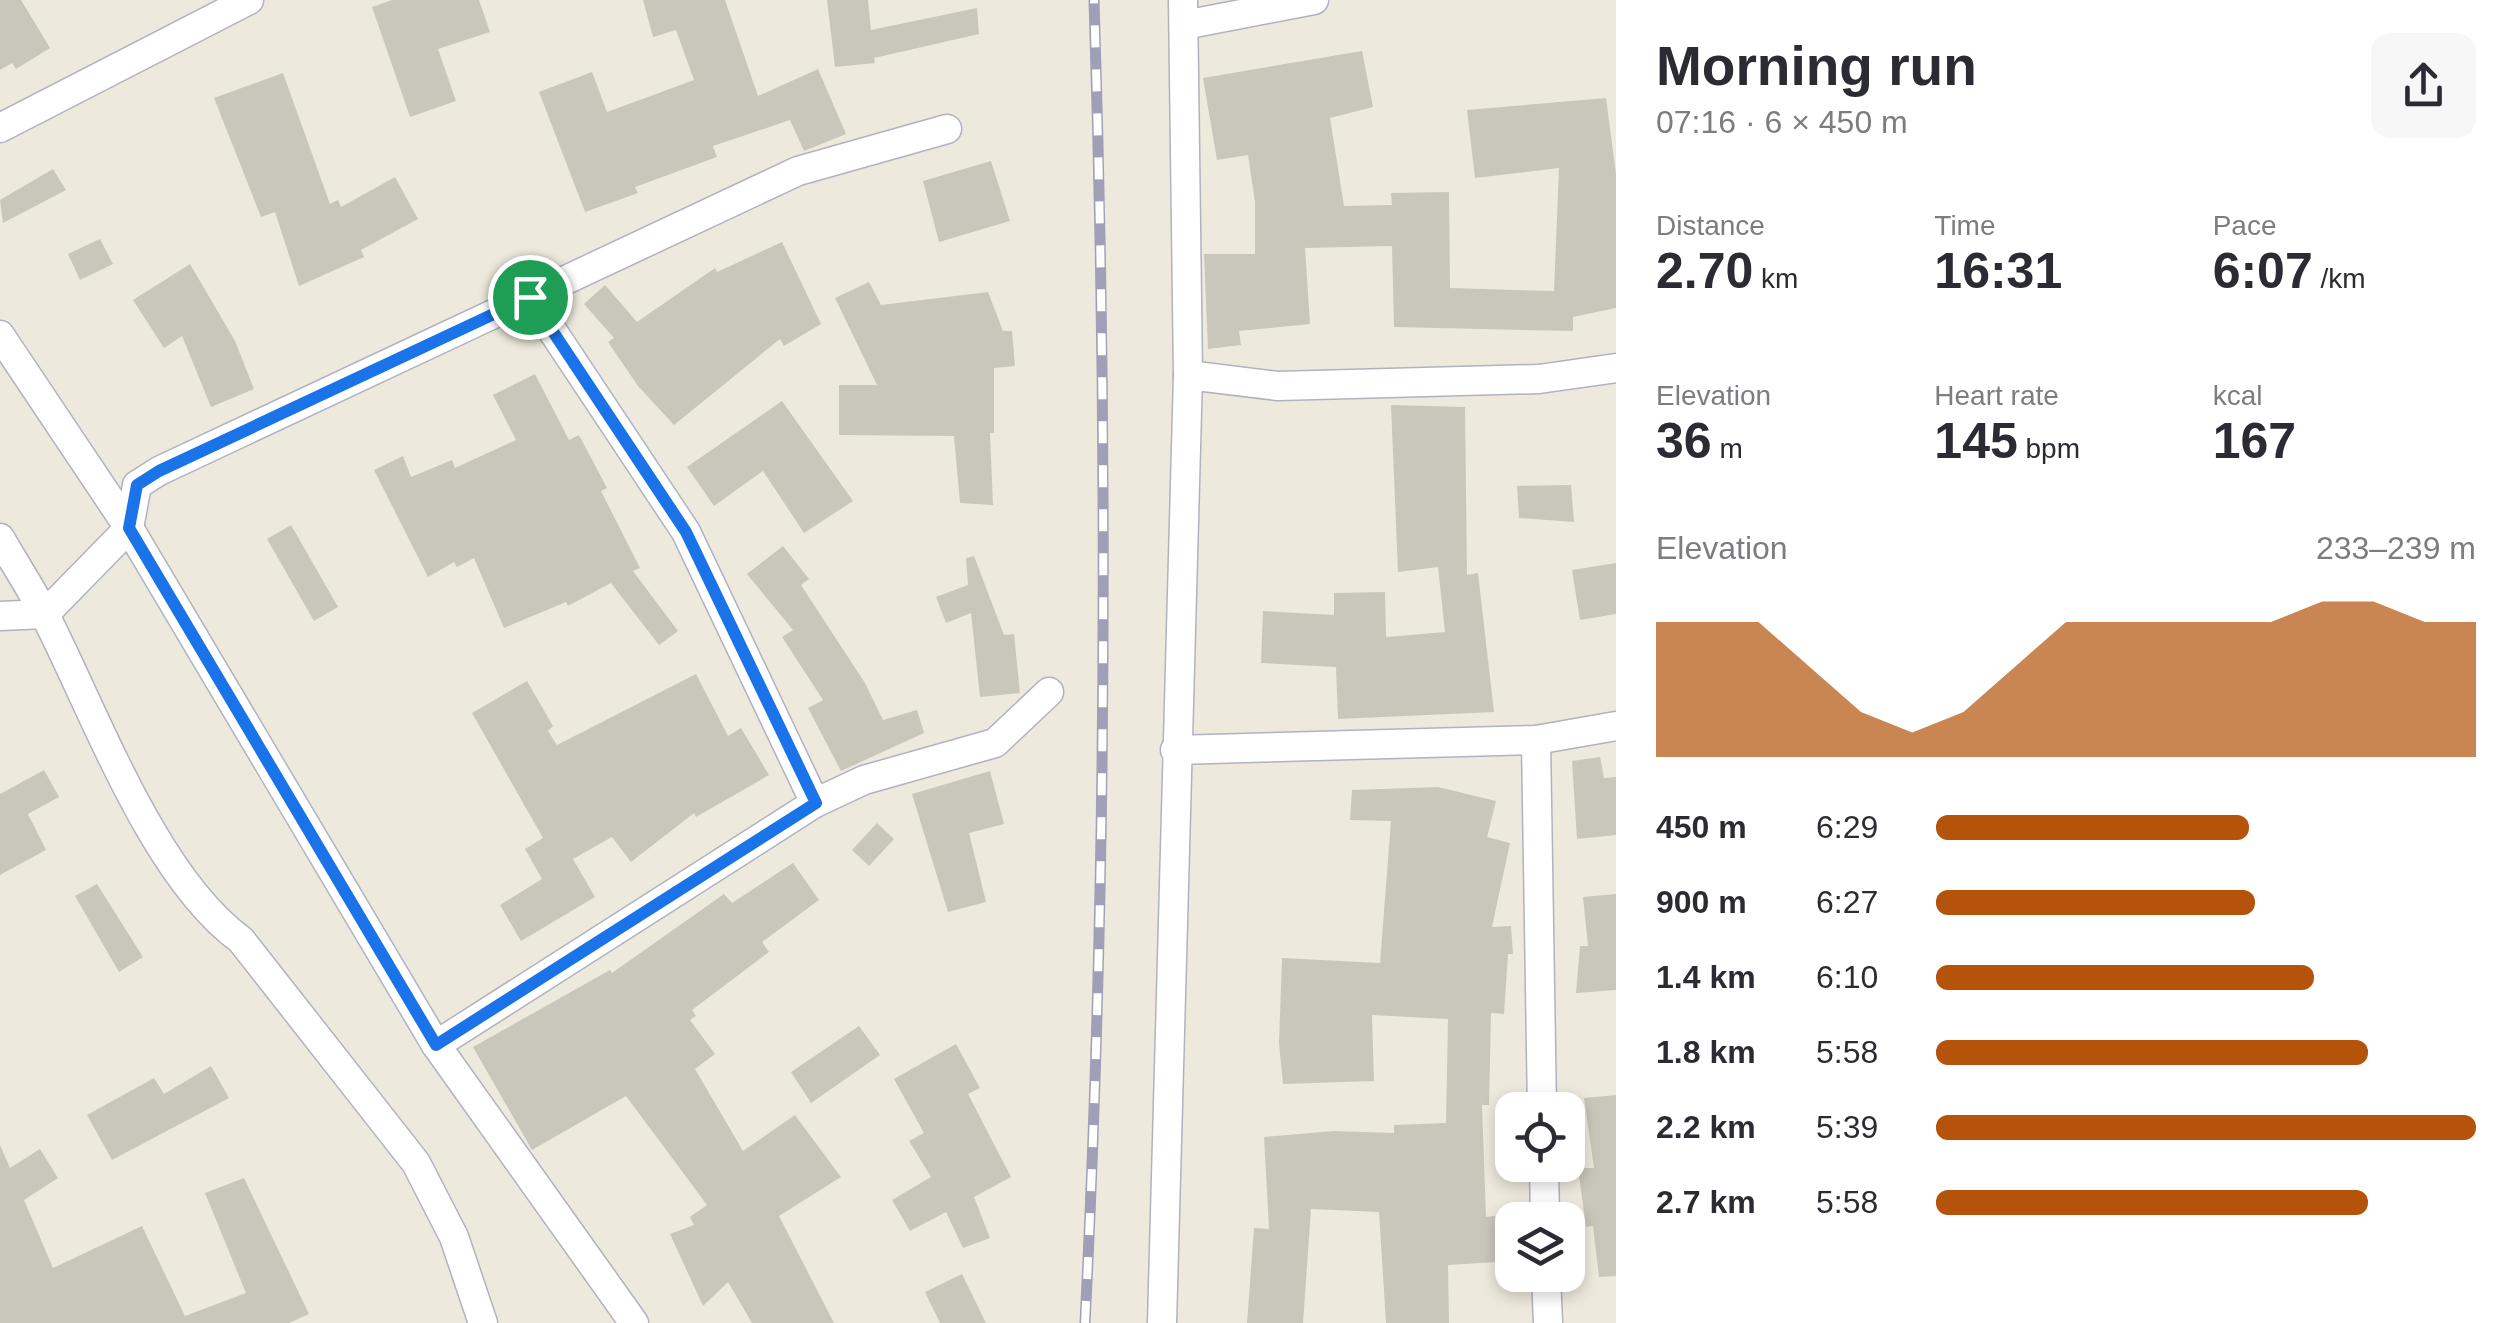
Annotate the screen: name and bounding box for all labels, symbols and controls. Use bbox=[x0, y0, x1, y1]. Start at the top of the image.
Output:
button: share bbox=[2371, 33, 2476, 138]
text: Morning run bbox=[1656, 35, 1977, 97]
text: 07:16 · 6 × 450 m bbox=[1656, 104, 1908, 140]
text: Distance bbox=[1656, 210, 1765, 241]
text: Time bbox=[1934, 210, 1996, 241]
text: Pace bbox=[2213, 210, 2276, 241]
text: 2.70 bbox=[1656, 243, 1753, 299]
text: 16:31 bbox=[1934, 243, 2062, 299]
text: 6:07 bbox=[2213, 243, 2313, 299]
pin bbox=[488, 255, 573, 340]
text: km bbox=[1753, 263, 1798, 294]
text: /km bbox=[2313, 263, 2366, 294]
icon: arrive bbox=[503, 270, 558, 325]
text: Elevation bbox=[1656, 380, 1771, 411]
text: Heart rate bbox=[1934, 380, 2059, 411]
text: kcal bbox=[2213, 380, 2262, 411]
text: 36 bbox=[1656, 413, 1712, 469]
text: 145 bbox=[1934, 413, 2018, 469]
text: 167 bbox=[2213, 413, 2296, 469]
text: m bbox=[1712, 433, 1743, 464]
text: bpm bbox=[2018, 433, 2080, 464]
text: Elevation bbox=[1656, 530, 1788, 566]
text: 233–239 m bbox=[2316, 530, 2476, 566]
text: 450 m bbox=[1656, 809, 1747, 845]
text: 6:29 bbox=[1816, 809, 1878, 845]
text: 900 m bbox=[1656, 884, 1747, 920]
text: 6:27 bbox=[1816, 884, 1878, 920]
text: 1.4 km bbox=[1656, 959, 1756, 995]
text: 6:10 bbox=[1816, 959, 1878, 995]
text: 1.8 km bbox=[1656, 1034, 1756, 1070]
text: 5:58 bbox=[1816, 1034, 1878, 1070]
map controls bbox=[1495, 1092, 1585, 1292]
button: locate bbox=[1495, 1092, 1585, 1182]
text: 2.2 km bbox=[1656, 1109, 1756, 1145]
text: 5:39 bbox=[1816, 1109, 1878, 1145]
text: 2.7 km bbox=[1656, 1184, 1756, 1220]
text: 5:58 bbox=[1816, 1184, 1878, 1220]
button: layers bbox=[1495, 1202, 1585, 1292]

